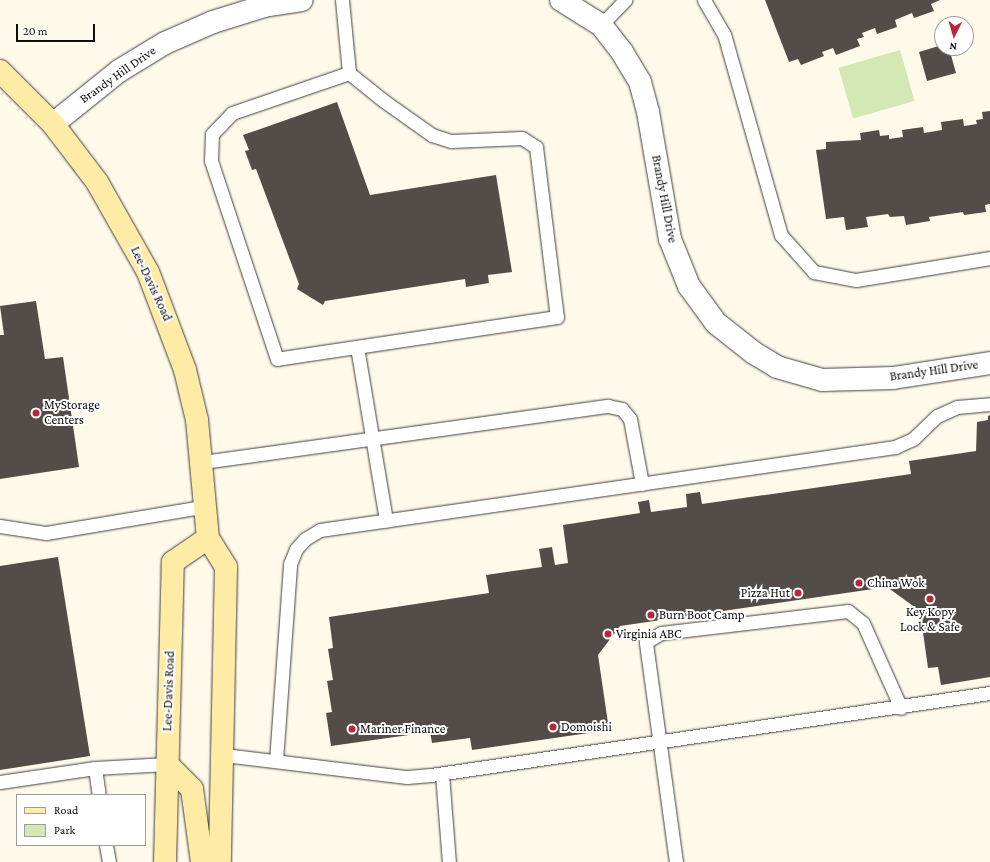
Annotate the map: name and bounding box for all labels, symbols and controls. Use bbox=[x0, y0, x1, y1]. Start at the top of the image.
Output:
scale bar bbox=[18, 16, 97, 42]
north arrow bbox=[934, 16, 974, 56]
text: 20 m bbox=[23, 24, 47, 38]
text: N bbox=[949, 41, 957, 53]
street label: Brandy Hill Drive bbox=[77, 43, 159, 107]
street label: Brandy Hill Drive bbox=[648, 154, 680, 244]
street label: Lee-Davis Road bbox=[127, 244, 175, 324]
street label: Brandy Hill Drive bbox=[889, 357, 979, 385]
place label: MyStorage Centers bbox=[44, 398, 100, 429]
marker: MyStorage Centers bbox=[31, 408, 41, 418]
place label: China Wok bbox=[867, 575, 925, 591]
marker: China Wok bbox=[854, 578, 864, 588]
place label: Pizza Hut bbox=[741, 585, 790, 601]
marker: Pizza Hut bbox=[793, 588, 803, 598]
marker: Key Kopy Lock & Safe bbox=[925, 594, 935, 604]
place label: Key Kopy Lock & Safe bbox=[900, 605, 960, 636]
place label: Burn Boot Camp bbox=[659, 607, 745, 623]
marker: Burn Boot Camp bbox=[646, 610, 656, 620]
place label: Virginia ABC bbox=[616, 626, 682, 642]
marker: Virginia ABC bbox=[603, 629, 613, 639]
street label: Lee-Davis Road bbox=[160, 650, 178, 732]
place label: Domoishi bbox=[561, 719, 612, 735]
place label: Mariner Finance bbox=[360, 721, 445, 737]
marker: Domoishi bbox=[548, 722, 558, 732]
marker: Mariner Finance bbox=[347, 724, 357, 734]
legend bbox=[16, 794, 146, 846]
text: Road bbox=[54, 803, 78, 817]
text: Park bbox=[54, 823, 75, 837]

